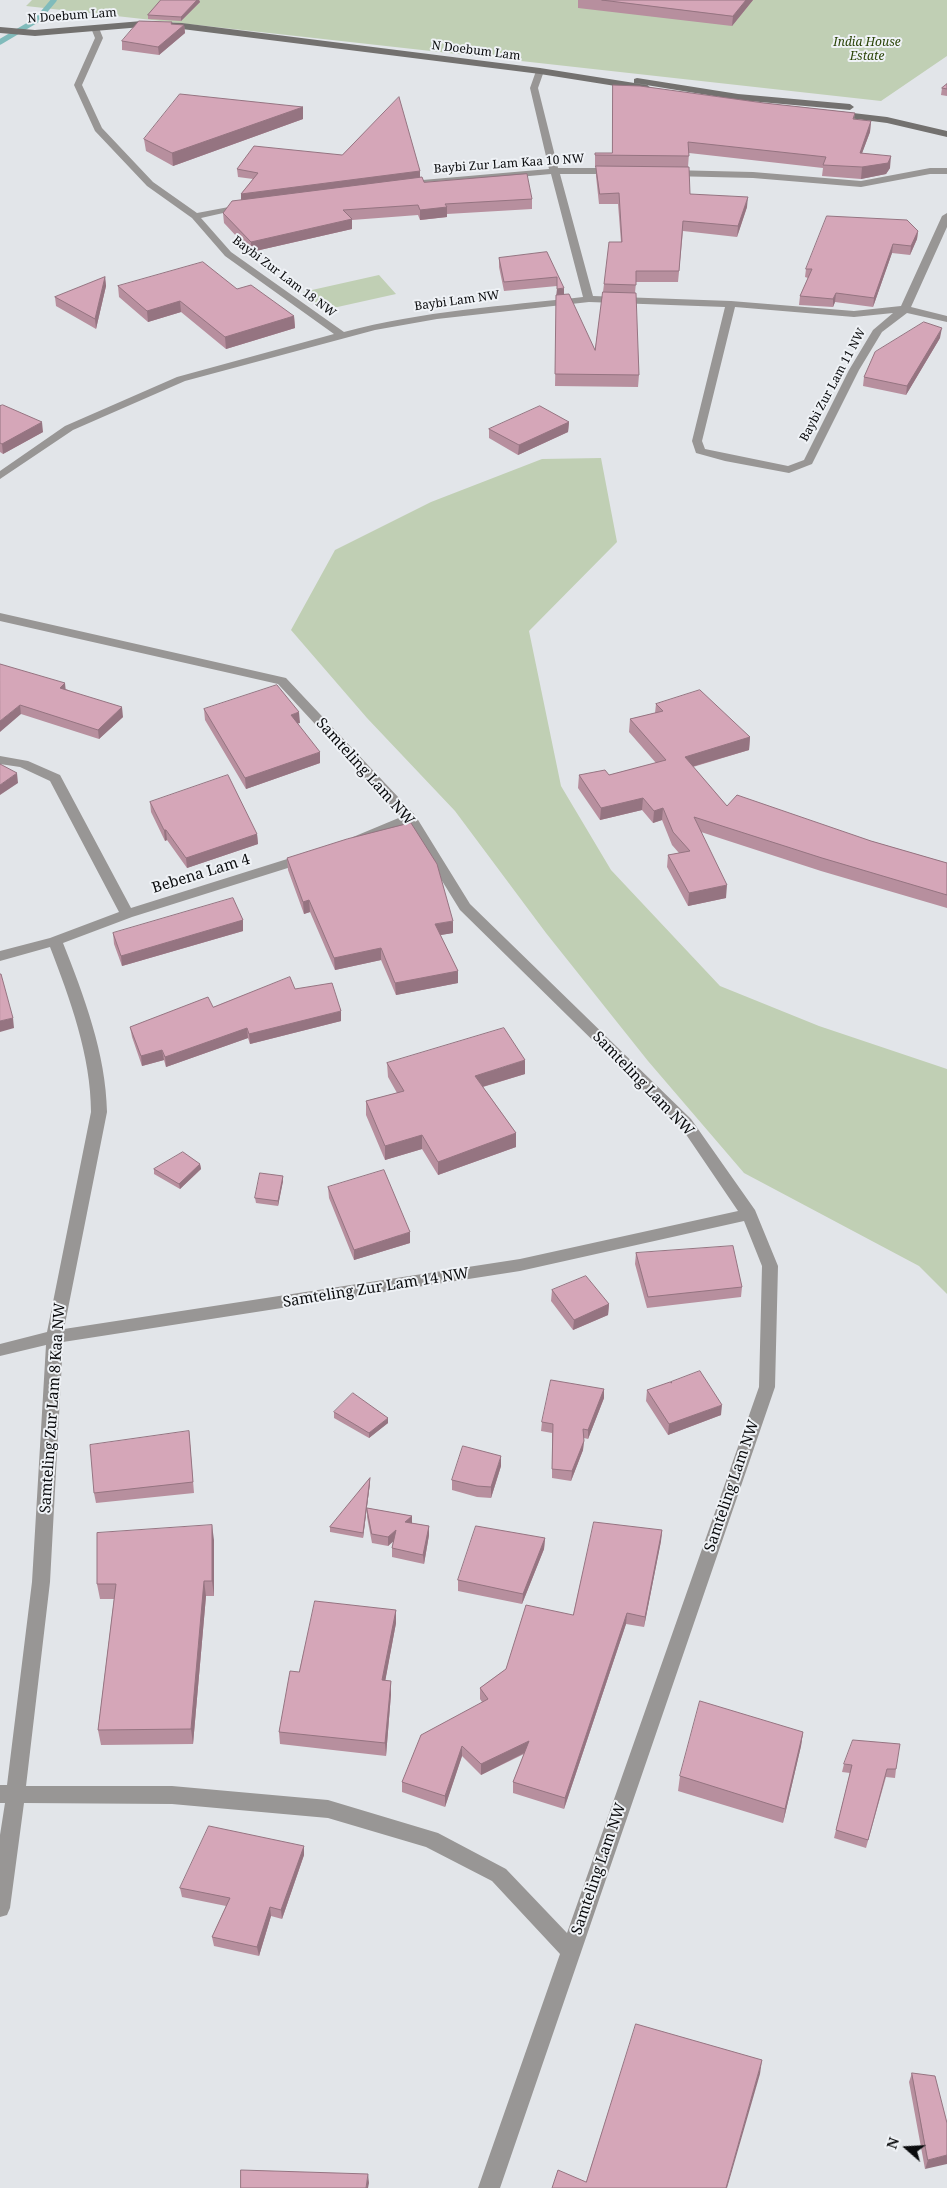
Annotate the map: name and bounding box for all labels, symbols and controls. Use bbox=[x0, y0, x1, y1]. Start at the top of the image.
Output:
street label: N Doebum Lam bbox=[27, 6, 117, 26]
park label: India House Estate bbox=[833, 36, 901, 64]
street label: N Doebum Lam bbox=[431, 38, 521, 64]
street label: Baybi Zur Lam Kaa 10 NW bbox=[433, 152, 585, 176]
street label: Baybi Zur Lam 18 NW bbox=[229, 233, 339, 321]
street label: Baybi Lam NW bbox=[413, 288, 501, 314]
street label: Baybi Zur Lam 11 NW bbox=[797, 326, 869, 444]
street label: Samteling Lam NW bbox=[312, 715, 418, 829]
street label: Bebena Lam 4 bbox=[150, 851, 252, 897]
street label: Samteling Lam NW bbox=[589, 1028, 697, 1140]
street label: Samteling Zur Lam 14 NW bbox=[282, 1264, 470, 1312]
street label: Samteling Zur Lam 8 Kaa NW bbox=[37, 1302, 69, 1514]
street label: Samteling Lam NW bbox=[701, 1418, 763, 1554]
street label: Samteling Lam NW bbox=[568, 1801, 630, 1937]
north arrow bbox=[882, 2123, 932, 2173]
text: N bbox=[882, 2135, 903, 2151]

